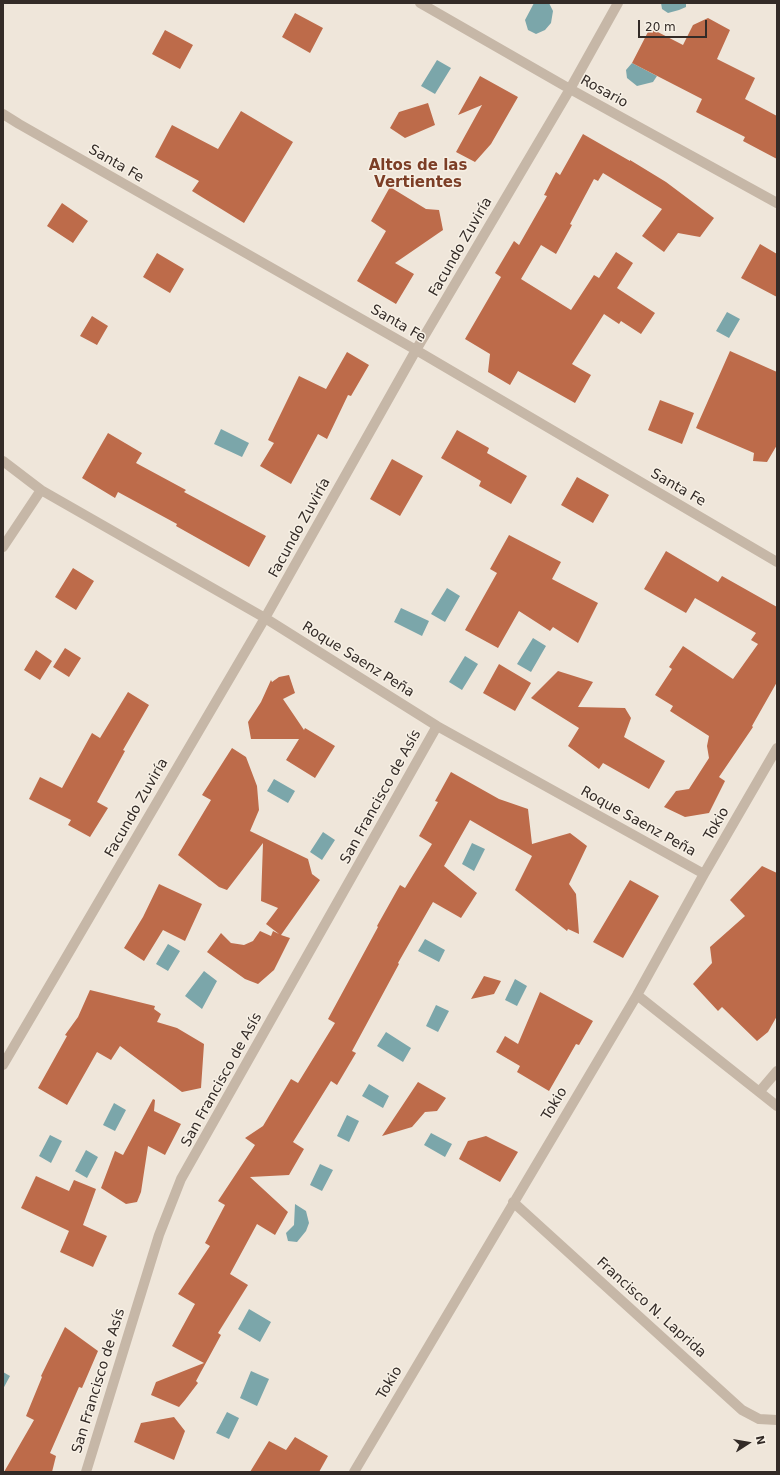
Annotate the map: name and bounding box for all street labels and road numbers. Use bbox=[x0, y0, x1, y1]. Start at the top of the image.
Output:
street label: Rosario bbox=[577, 72, 631, 112]
street label: Santa Fe bbox=[85, 142, 147, 186]
street label: Facundo Zuviría bbox=[426, 194, 496, 300]
street label: Santa Fe bbox=[367, 302, 429, 346]
street label: Santa Fe bbox=[647, 466, 709, 510]
street label: Facundo Zuviría bbox=[266, 475, 334, 581]
street label: Roque Saenz Peña bbox=[299, 619, 417, 701]
street label: San Francisco de Asís bbox=[337, 727, 425, 867]
street label: Facundo Zuviría bbox=[102, 755, 172, 861]
street label: Roque Saenz Peña bbox=[577, 783, 699, 861]
street label: Tokio bbox=[701, 805, 733, 843]
street label: San Francisco de Asís bbox=[178, 1010, 266, 1150]
street label: Tokio bbox=[539, 1085, 571, 1123]
street label: Francisco N. Laprida bbox=[593, 1254, 709, 1362]
street label: San Francisco de Asís bbox=[69, 1307, 129, 1455]
street label: Tokio bbox=[374, 1364, 406, 1402]

